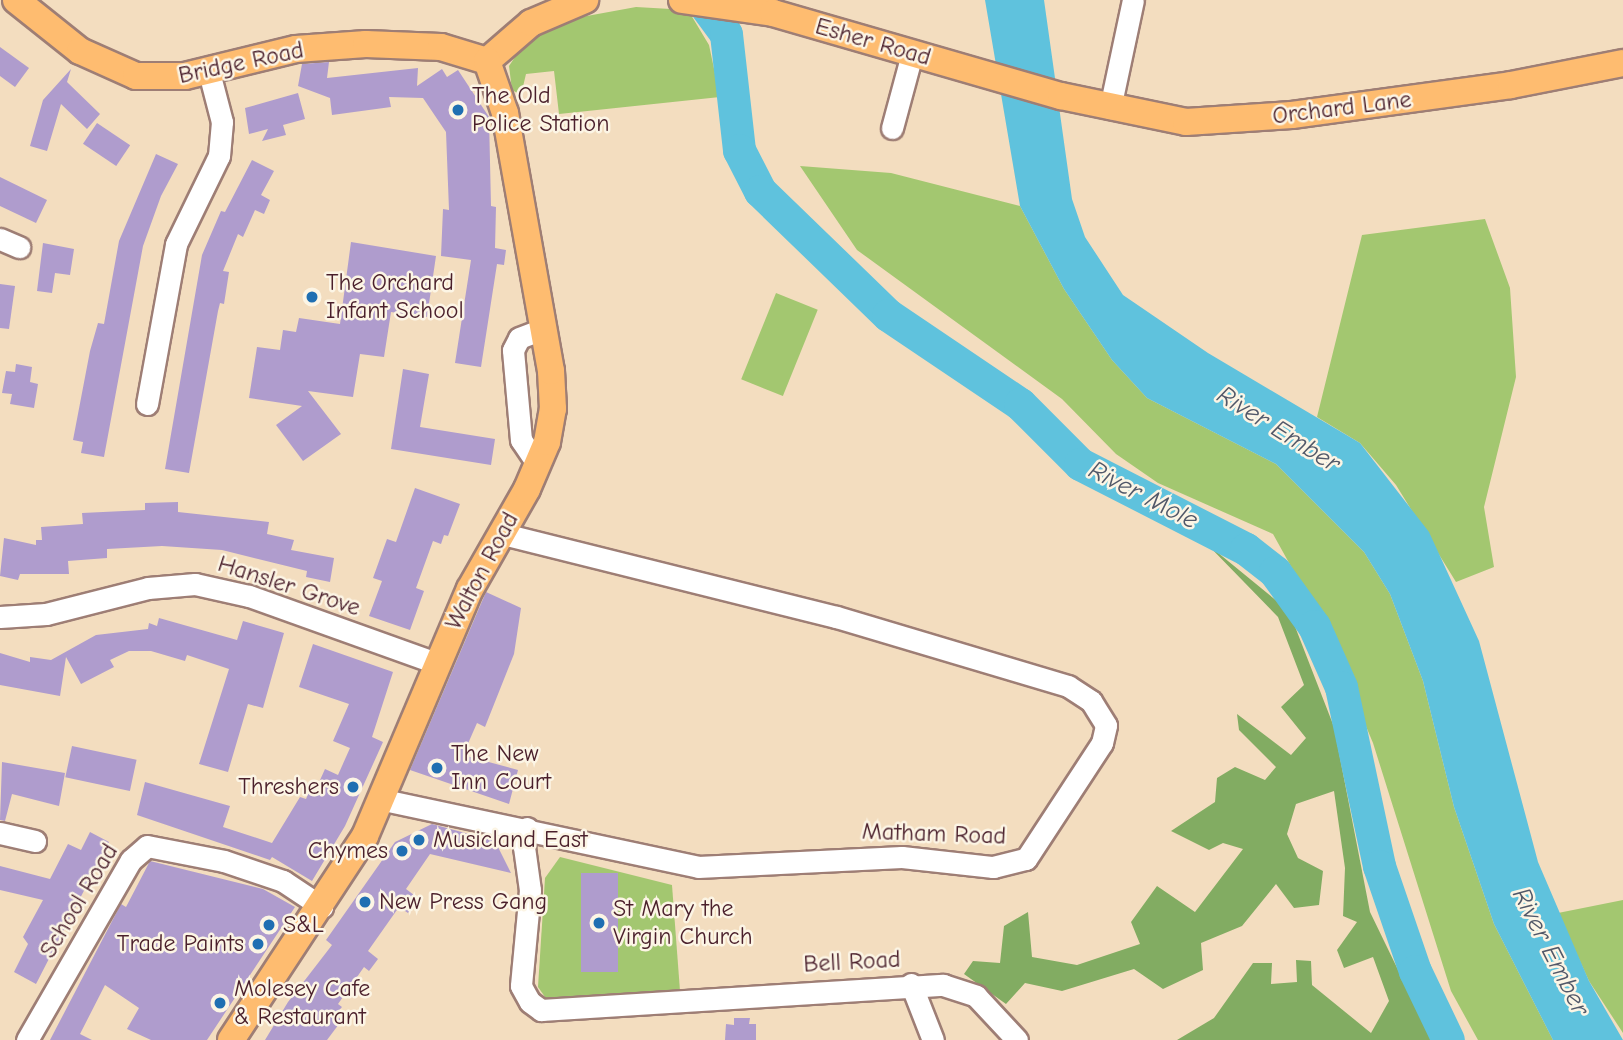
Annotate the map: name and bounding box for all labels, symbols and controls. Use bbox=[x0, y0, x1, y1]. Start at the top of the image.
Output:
street label: Esher Road bbox=[812, 12, 934, 72]
street label: Bridge Road bbox=[176, 36, 306, 90]
place label: The Old Police Station bbox=[472, 82, 610, 138]
street label: Orchard Lane bbox=[1271, 85, 1413, 131]
marker: The Old Police Station bbox=[450, 102, 466, 118]
place label: The Orchard Infant School bbox=[326, 269, 464, 325]
marker: The Orchard Infant School bbox=[304, 289, 320, 305]
water label: River Ember bbox=[1211, 380, 1345, 480]
water label: River Mole bbox=[1083, 455, 1203, 537]
street label: Walton Road bbox=[439, 507, 525, 635]
street label: Hansler Grove bbox=[214, 549, 364, 623]
place label: The New Inn Court bbox=[451, 740, 551, 796]
marker: The New Inn Court bbox=[429, 760, 445, 776]
place label: Threshers bbox=[238, 773, 339, 801]
marker: Threshers bbox=[345, 779, 361, 795]
street label: Matham Road bbox=[861, 817, 1007, 851]
place label: Musicland East bbox=[433, 826, 588, 854]
marker: Musicland East bbox=[411, 832, 427, 848]
place label: Chymes bbox=[308, 837, 388, 865]
street label: School Road bbox=[34, 839, 124, 963]
marker: Chymes bbox=[394, 843, 410, 859]
water label: River Ember bbox=[1505, 883, 1595, 1021]
place label: New Press Gang bbox=[379, 888, 547, 916]
marker: New Press Gang bbox=[357, 894, 373, 910]
place label: St Mary the Virgin Church bbox=[613, 895, 753, 951]
place label: S&L bbox=[283, 911, 324, 939]
marker: St Mary the Virgin Church bbox=[591, 915, 607, 931]
marker: S&L bbox=[261, 917, 277, 933]
place label: Trade Paints bbox=[117, 930, 244, 958]
marker: Trade Paints bbox=[250, 936, 266, 952]
street label: Bell Road bbox=[803, 945, 901, 979]
place label: Molesey Cafe & Restaurant bbox=[234, 975, 370, 1031]
marker: Molesey Cafe & Restaurant bbox=[212, 995, 228, 1011]

